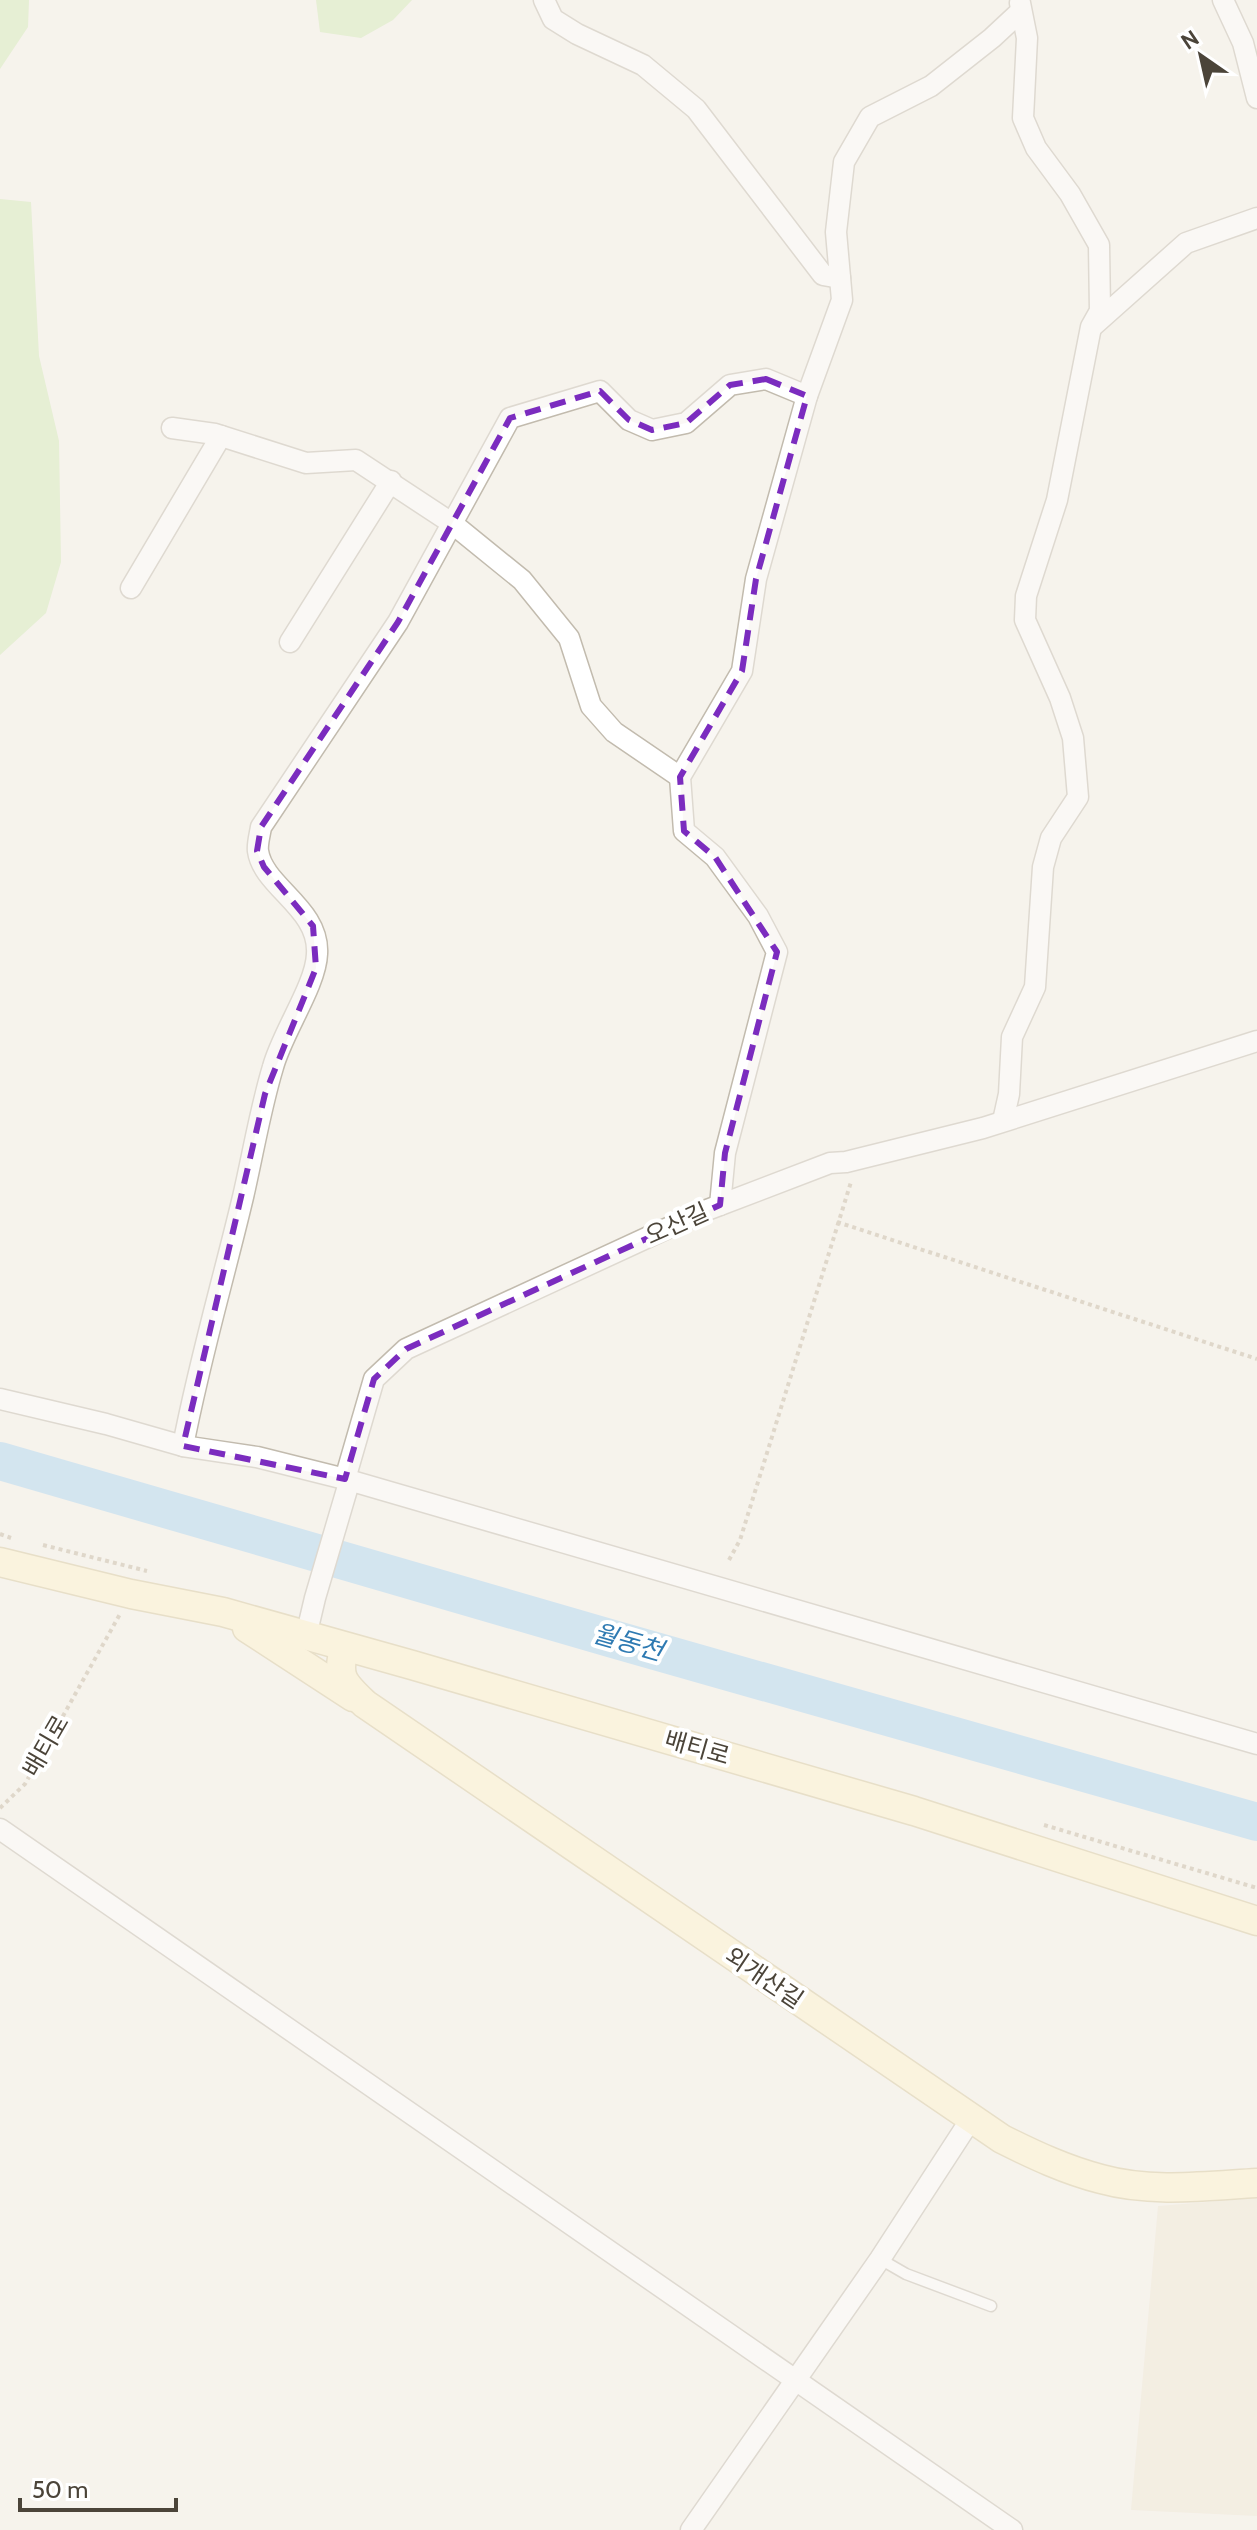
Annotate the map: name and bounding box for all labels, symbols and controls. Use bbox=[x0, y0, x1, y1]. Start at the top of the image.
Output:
north arrow bbox=[1161, 16, 1241, 96]
text: N bbox=[1176, 24, 1204, 55]
street label: 오산길 bbox=[641, 1197, 713, 1250]
water label: 월동천 bbox=[589, 1617, 670, 1668]
street label: 배티로 bbox=[16, 1710, 75, 1782]
street label: 배티로 bbox=[661, 1724, 733, 1771]
street label: 외개산길 bbox=[720, 1941, 809, 2014]
scale bar bbox=[20, 2462, 176, 2512]
text: 50 m bbox=[32, 2475, 88, 2504]

